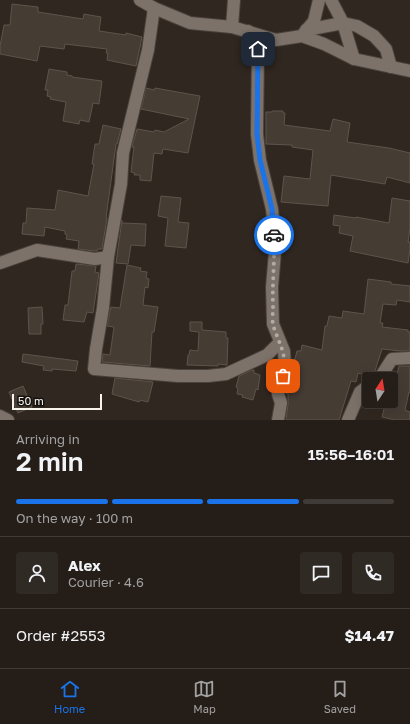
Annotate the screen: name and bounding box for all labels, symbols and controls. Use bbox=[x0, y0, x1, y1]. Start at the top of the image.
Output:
pin bbox=[241, 32, 275, 66]
icon: home bbox=[247, 38, 269, 60]
courier bbox=[254, 215, 294, 255]
icon: car bbox=[263, 224, 285, 246]
pin bbox=[266, 359, 300, 393]
icon: bag bbox=[272, 365, 294, 387]
north arrow bbox=[362, 372, 398, 408]
map controls bbox=[362, 372, 398, 408]
scale bar bbox=[12, 392, 102, 411]
text: 50 m bbox=[18, 394, 44, 407]
text: Arriving in bbox=[16, 431, 80, 447]
text: 15:56–16:01 bbox=[308, 445, 394, 463]
text: 2 min bbox=[16, 446, 84, 477]
text: On the way · 100 m bbox=[16, 510, 133, 526]
button: person bbox=[16, 552, 58, 594]
button: chat bbox=[300, 552, 342, 594]
button: phone bbox=[352, 552, 394, 594]
text: Alex bbox=[68, 556, 101, 574]
text: Courier · 4.6 bbox=[68, 574, 144, 590]
text: Order #2553 bbox=[16, 626, 105, 644]
text: $14.47 bbox=[344, 626, 394, 644]
tab: Home bbox=[54, 678, 85, 715]
tab: Map bbox=[193, 678, 216, 715]
tab: Saved bbox=[324, 678, 356, 715]

